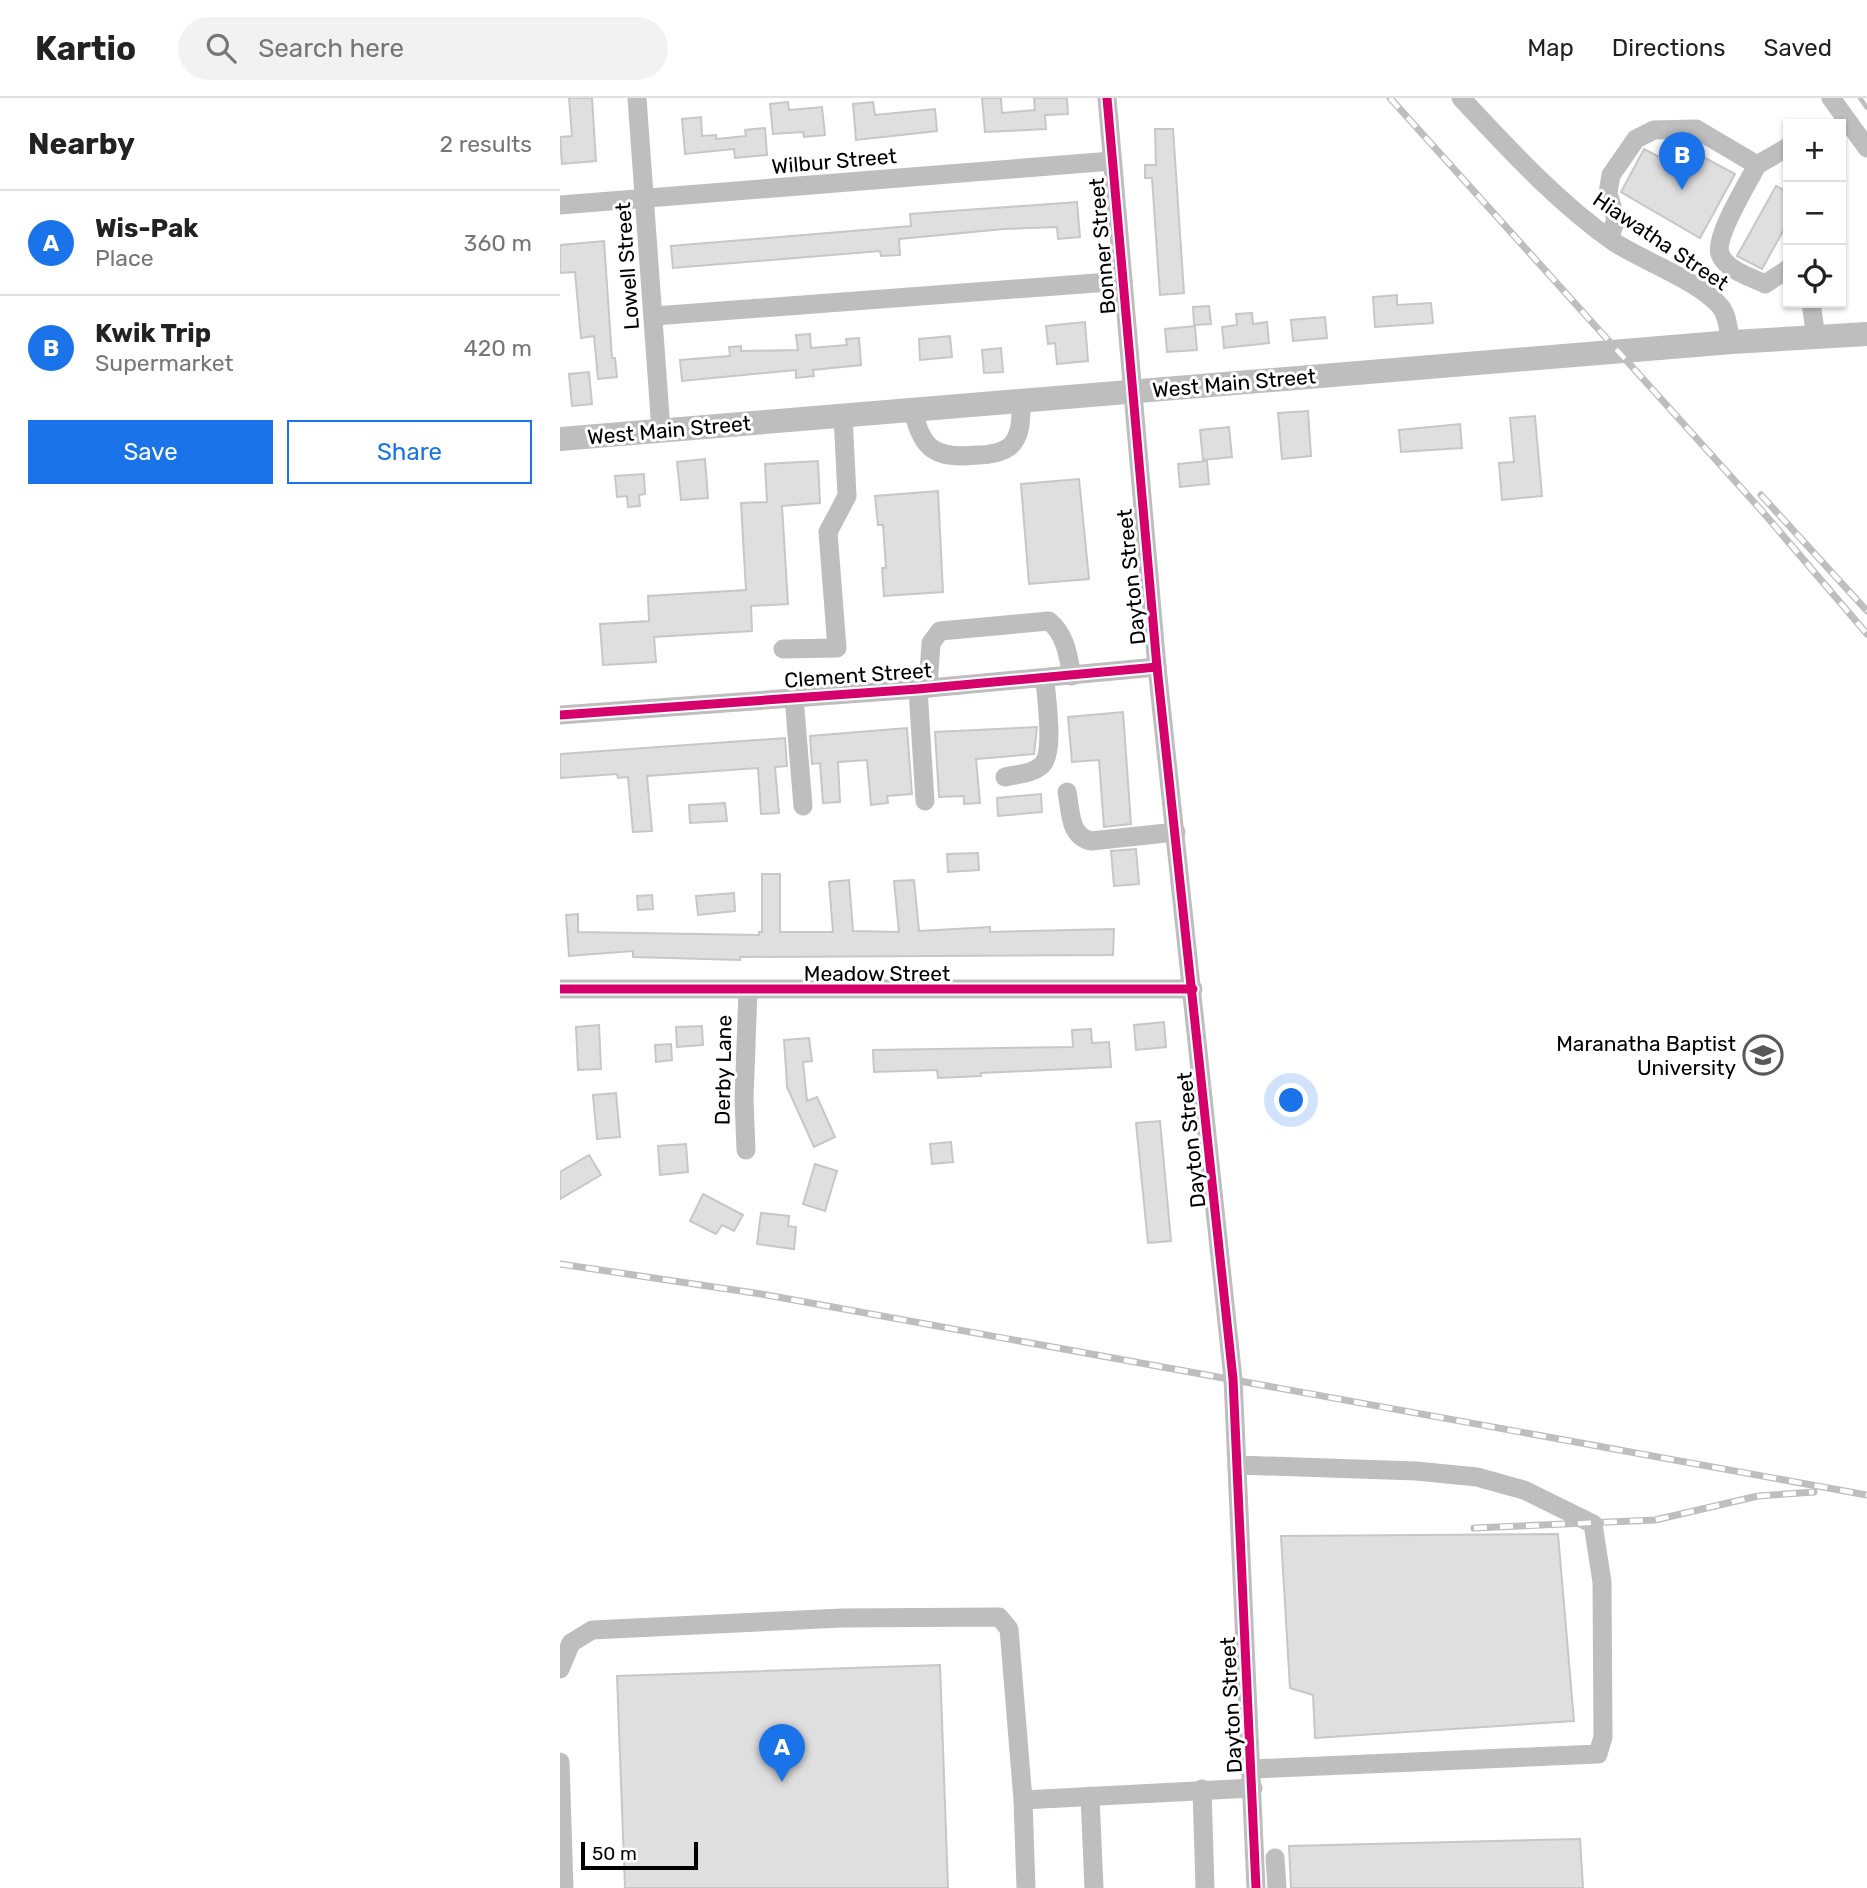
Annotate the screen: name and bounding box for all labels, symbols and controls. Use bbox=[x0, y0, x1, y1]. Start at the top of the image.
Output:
search box bbox=[178, 17, 668, 80]
text: Kartio bbox=[35, 29, 136, 68]
icon: search bbox=[202, 29, 240, 67]
text: Search here bbox=[258, 33, 404, 64]
text: Map bbox=[1527, 34, 1574, 62]
text: Directions bbox=[1612, 34, 1725, 62]
text: Saved bbox=[1763, 34, 1832, 62]
map controls bbox=[1783, 119, 1846, 308]
button: + bbox=[1783, 119, 1846, 182]
text: Nearby bbox=[28, 126, 135, 162]
text: 2 results bbox=[440, 130, 532, 158]
pin: B bbox=[1659, 132, 1705, 190]
street label: Wilbur Street bbox=[770, 143, 898, 179]
street label: Bonner Street bbox=[1084, 177, 1120, 315]
button: − bbox=[1783, 182, 1846, 245]
street label: Hiawatha Street bbox=[1588, 186, 1734, 296]
street label: Lowell Street bbox=[610, 201, 644, 331]
text: Wis-Pak bbox=[95, 213, 198, 244]
text: A bbox=[43, 229, 59, 257]
text: 360 m bbox=[464, 229, 532, 257]
text: Place bbox=[95, 244, 154, 272]
button: locate bbox=[1783, 245, 1846, 308]
text: Kwik Trip bbox=[95, 318, 211, 349]
text: B bbox=[43, 334, 59, 362]
text: 420 m bbox=[464, 334, 532, 362]
text: Supermarket bbox=[95, 349, 233, 377]
street label: West Main Street bbox=[1151, 363, 1317, 403]
street label: West Main Street bbox=[586, 410, 752, 450]
button: Save bbox=[28, 420, 273, 484]
button: Share bbox=[287, 420, 532, 484]
street label: Dayton Street bbox=[1111, 508, 1151, 646]
street label: Clement Street bbox=[783, 657, 933, 693]
street label: Meadow Street bbox=[804, 961, 950, 986]
street label: Derby Lane bbox=[710, 1015, 736, 1125]
place label: Maranatha Baptist University bbox=[1556, 1031, 1736, 1080]
school or university icon: Maranatha Baptist University bbox=[1742, 1034, 1784, 1076]
street label: Dayton Street bbox=[1171, 1071, 1211, 1209]
your location bbox=[1274, 1083, 1308, 1117]
street label: Dayton Street bbox=[1215, 1636, 1247, 1774]
pin: A bbox=[759, 1724, 805, 1782]
scale bar bbox=[581, 1839, 698, 1871]
text: 50 m bbox=[592, 1842, 637, 1865]

